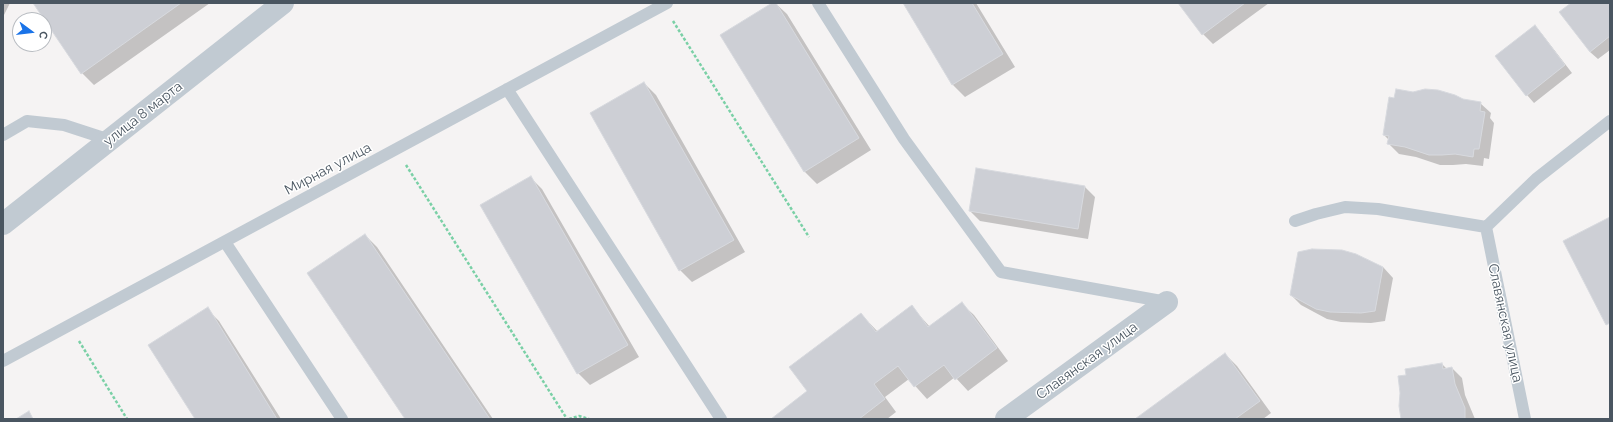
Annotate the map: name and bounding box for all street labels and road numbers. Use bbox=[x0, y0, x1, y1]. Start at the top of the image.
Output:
street label: улица 8 марта bbox=[100, 78, 186, 150]
street label: Мирная улица bbox=[282, 139, 374, 199]
street label: Славянская улица bbox=[1484, 262, 1526, 384]
street label: Славянская улица bbox=[1033, 319, 1141, 403]

